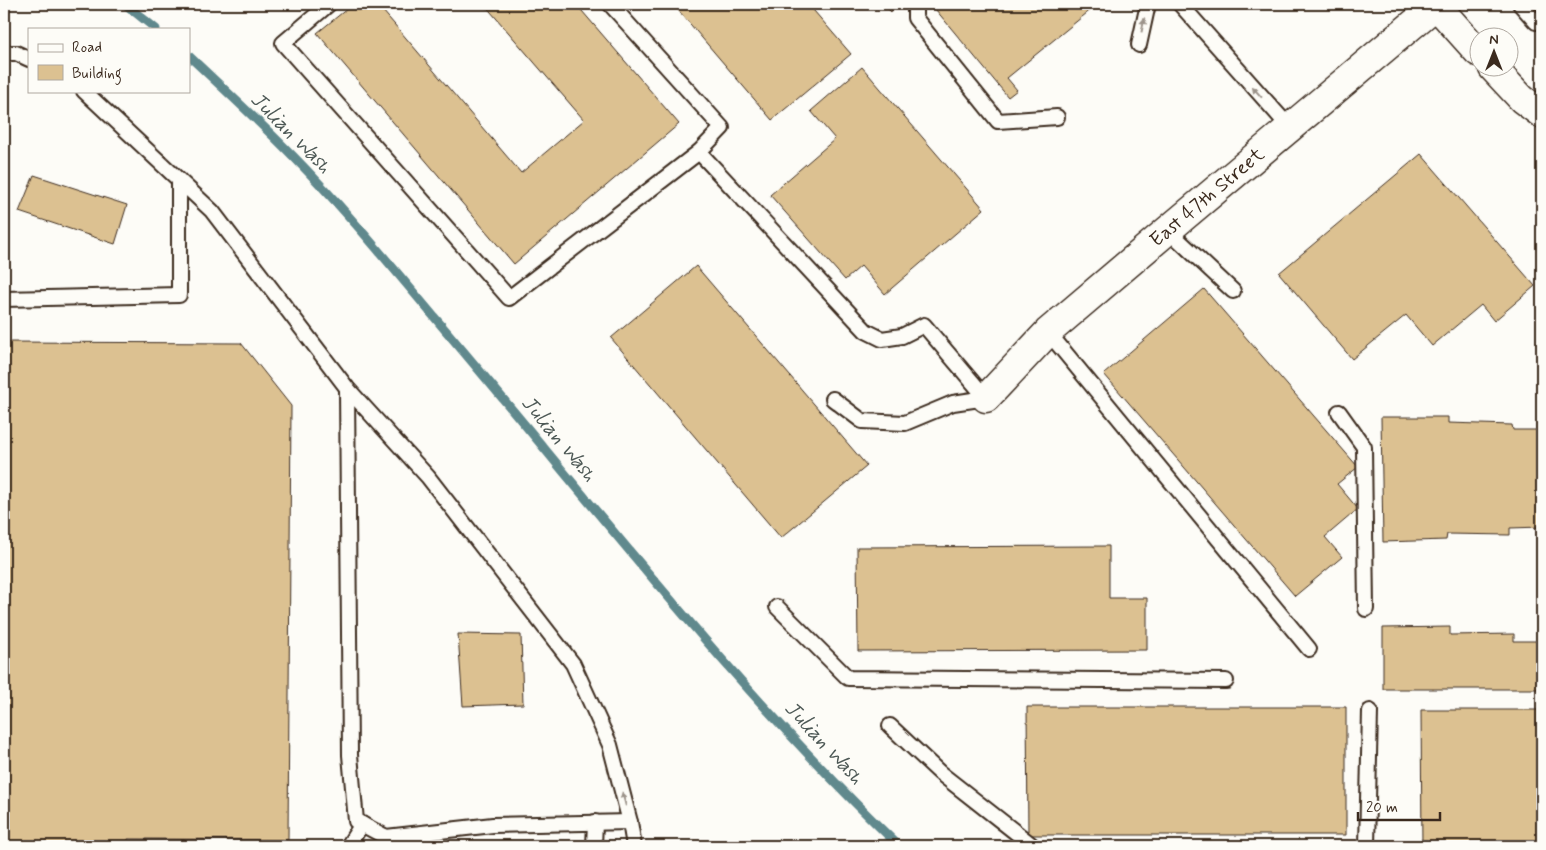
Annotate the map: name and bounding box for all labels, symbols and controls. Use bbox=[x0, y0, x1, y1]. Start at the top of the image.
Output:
one-way arrow bbox=[1139, 17, 1147, 32]
legend bbox=[28, 28, 190, 92]
north arrow bbox=[1468, 28, 1518, 78]
text: N bbox=[1489, 31, 1499, 49]
text: Road bbox=[72, 38, 102, 58]
text: Building bbox=[72, 64, 122, 85]
one-way arrow bbox=[1252, 85, 1263, 98]
water label: Julian Wash bbox=[244, 86, 338, 180]
street label: East 47th Street bbox=[1144, 141, 1270, 253]
water label: Julian Wash bbox=[515, 390, 603, 488]
water label: Julian Wash bbox=[778, 695, 870, 791]
scale bar bbox=[1358, 790, 1441, 822]
one-way arrow bbox=[620, 791, 628, 806]
text: 20 m bbox=[1366, 798, 1398, 818]

